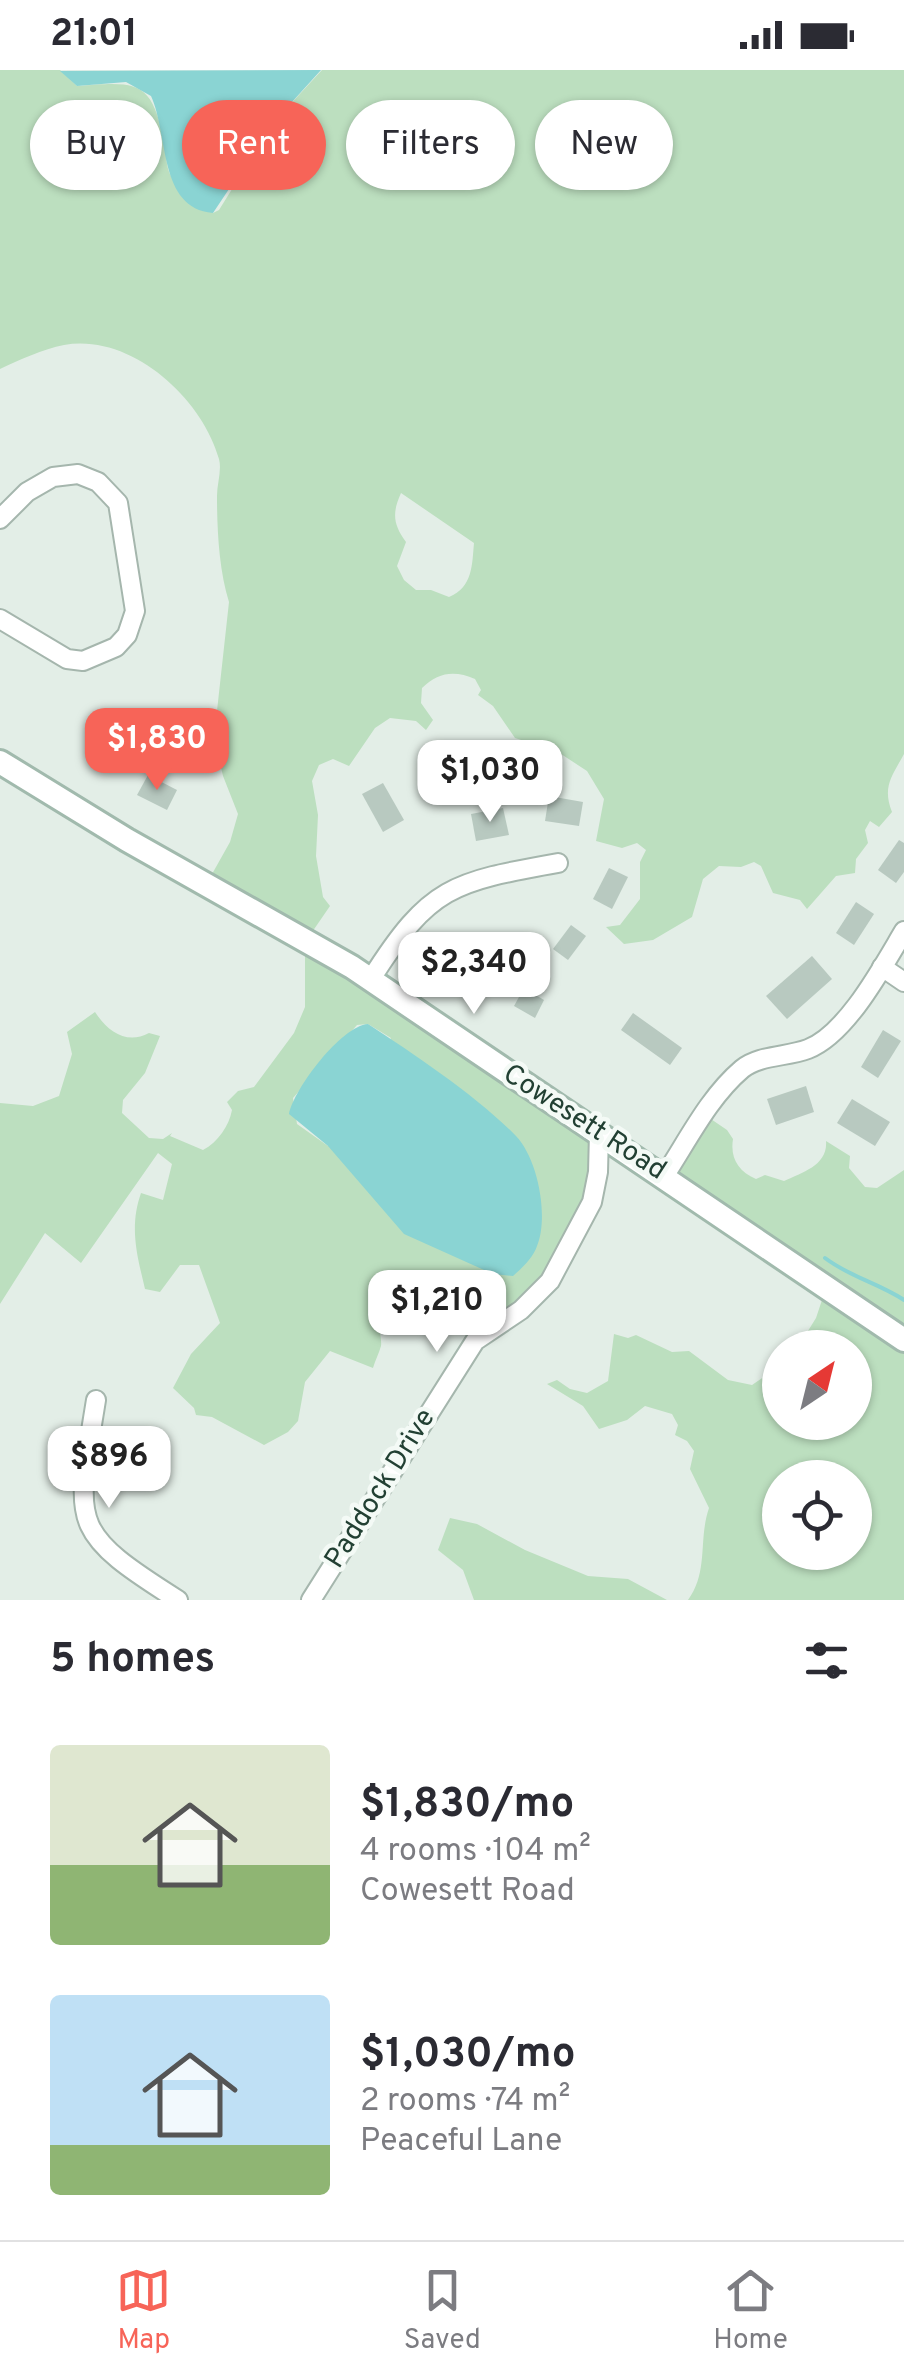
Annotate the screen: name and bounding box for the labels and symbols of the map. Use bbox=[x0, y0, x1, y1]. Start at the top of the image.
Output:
pin: $1,830 bbox=[76, 708, 238, 793]
pin: $1,030 bbox=[409, 740, 571, 825]
pin: $2,340 bbox=[393, 932, 555, 1017]
street label: Cowesett Road bbox=[495, 1057, 673, 1189]
pin: $1,210 bbox=[356, 1270, 518, 1355]
north arrow bbox=[762, 1330, 872, 1440]
street label: Paddock Drive bbox=[318, 1402, 444, 1576]
pin: $896 bbox=[50, 1426, 168, 1511]

